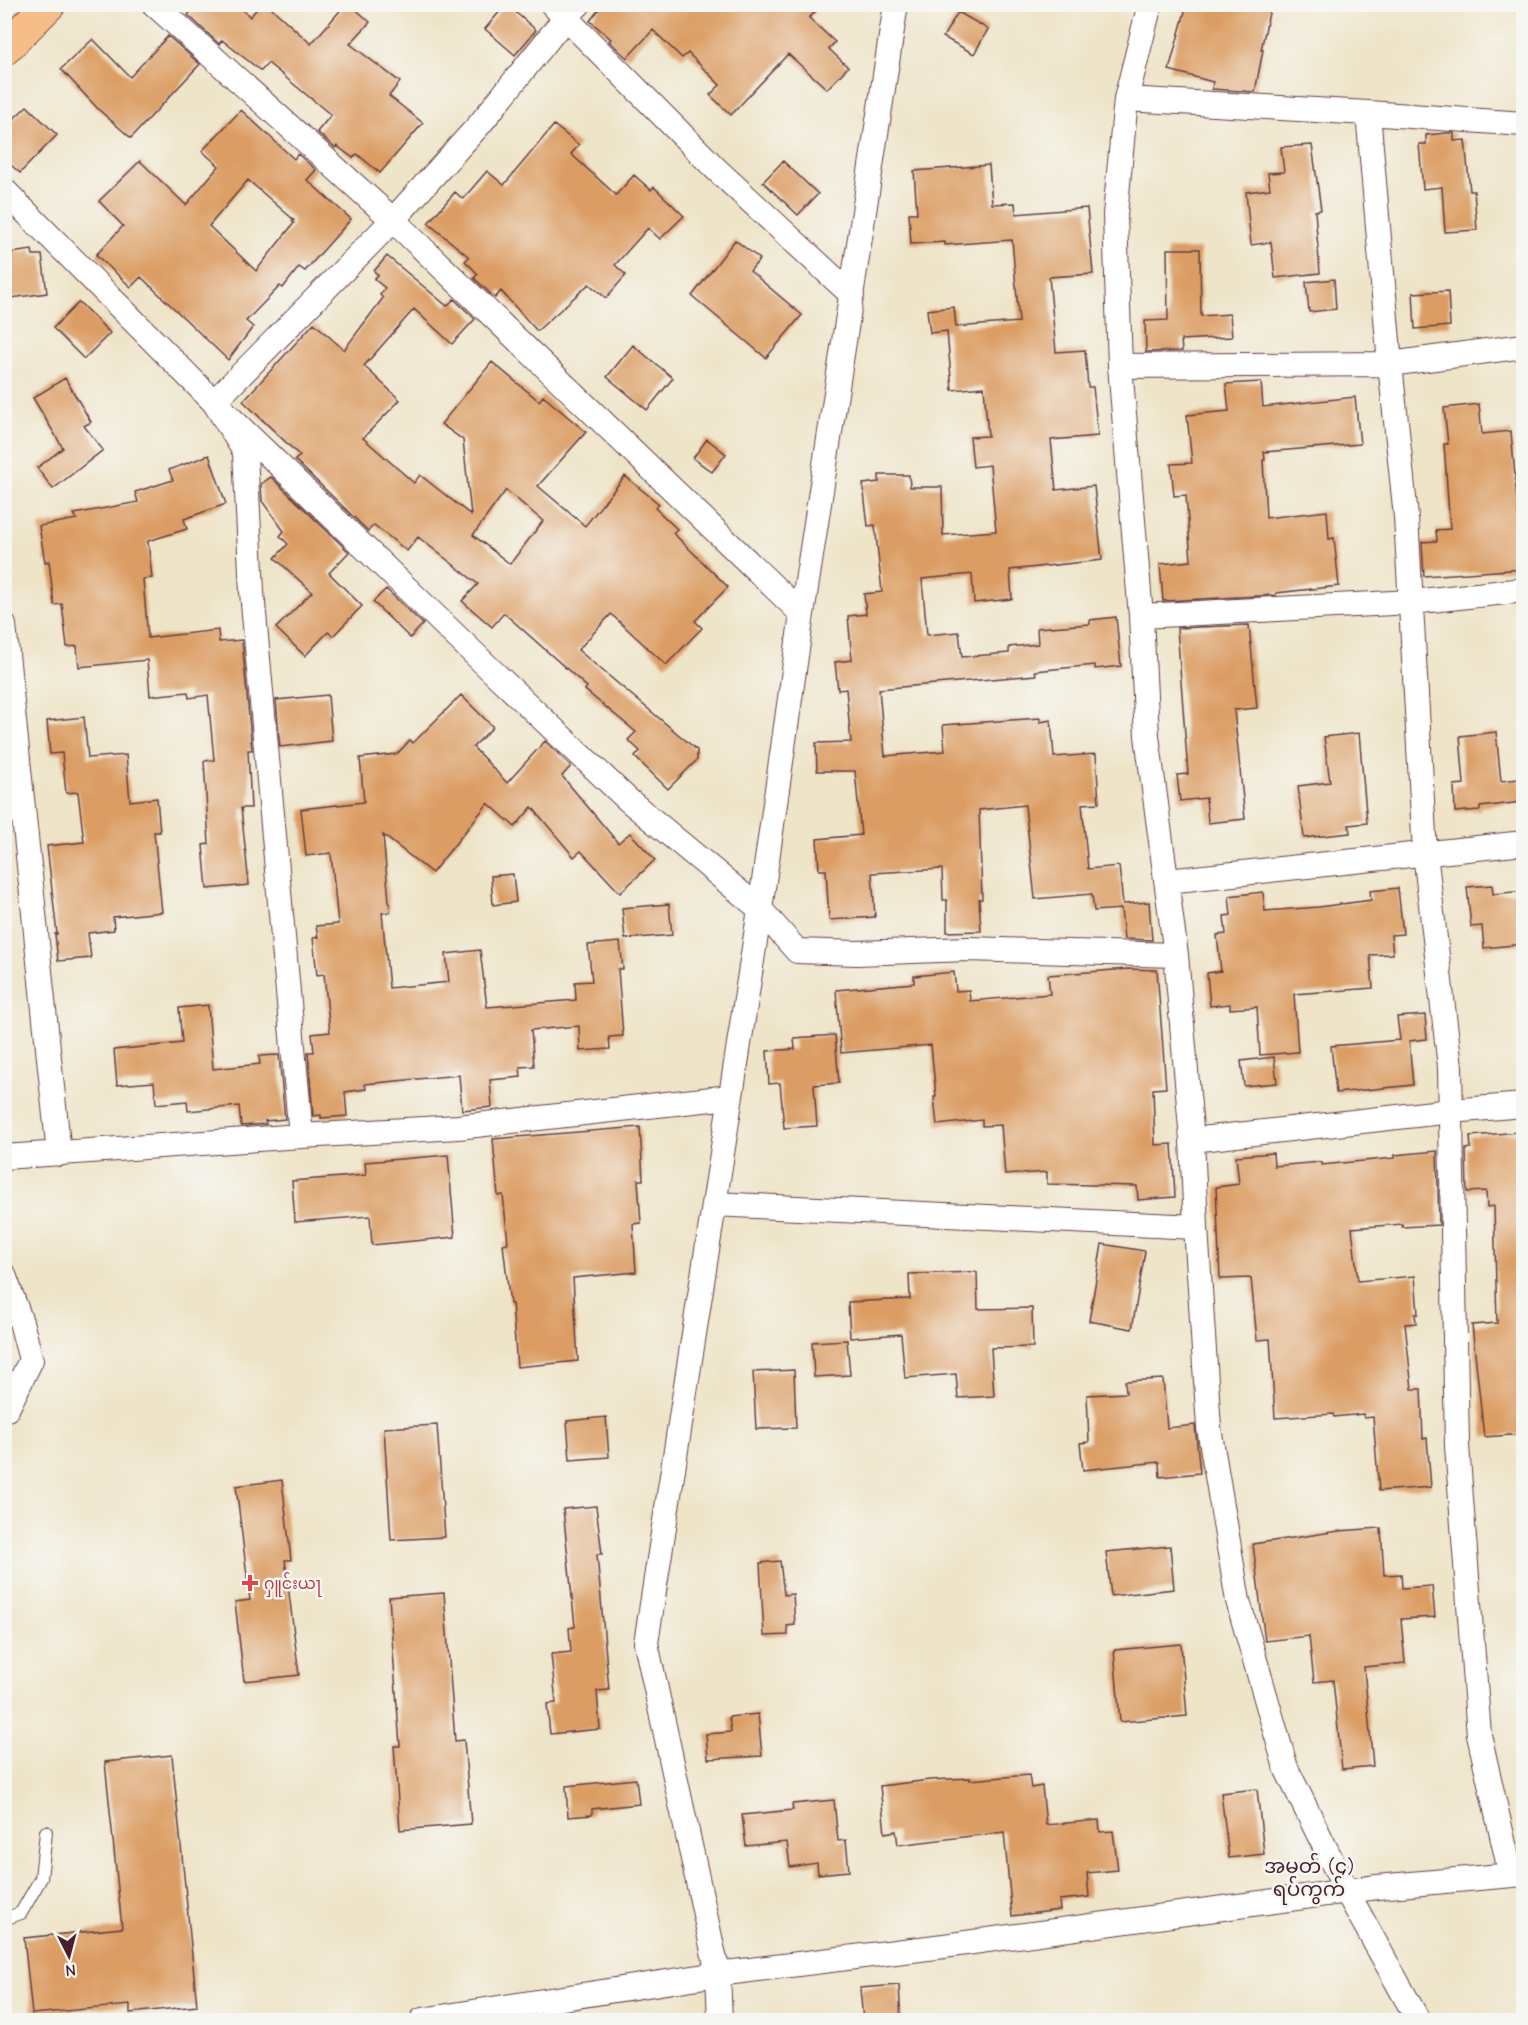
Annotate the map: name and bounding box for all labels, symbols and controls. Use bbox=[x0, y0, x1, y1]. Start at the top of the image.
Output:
place label: ႁူင်းယႃ bbox=[264, 1572, 322, 1597]
marker: ႁူင်းယႃ bbox=[241, 1574, 259, 1592]
district label: အမှတ် (၄) ရပ်ကွက် bbox=[1264, 1852, 1354, 1905]
north arrow bbox=[39, 1926, 99, 1986]
text: N bbox=[64, 1960, 77, 1979]

